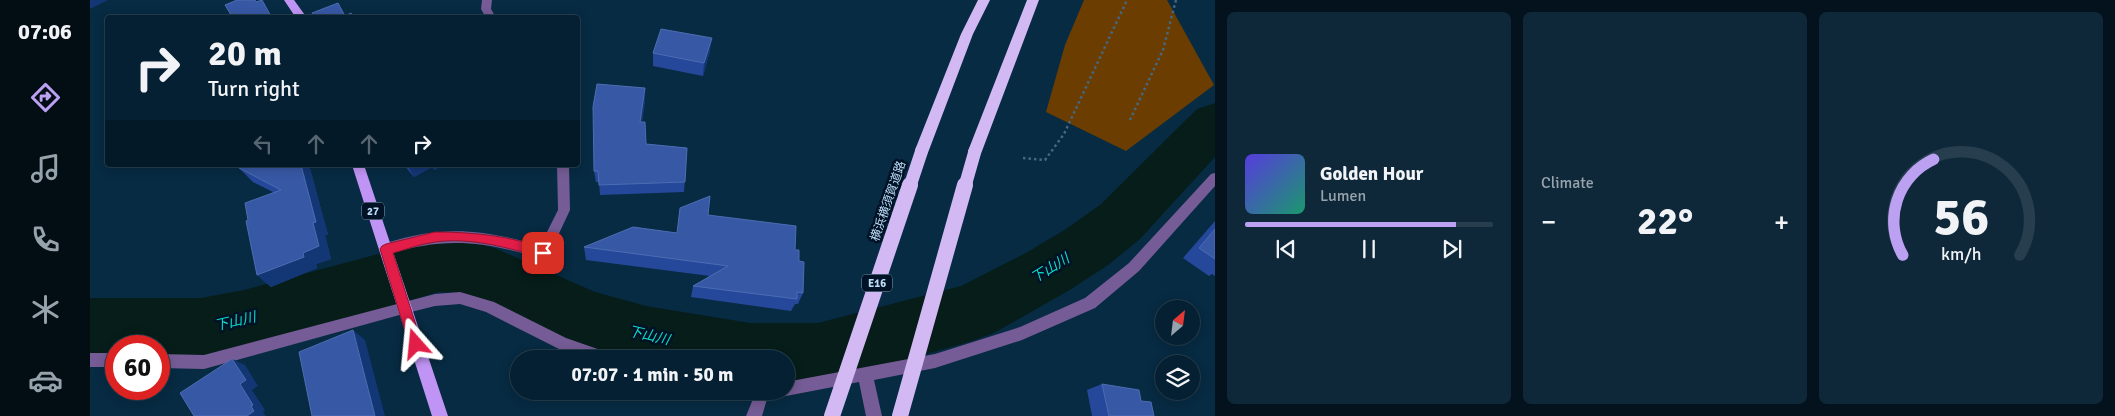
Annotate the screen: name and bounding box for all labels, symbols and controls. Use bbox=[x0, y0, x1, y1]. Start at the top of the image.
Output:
text: 07:06 bbox=[18, 18, 72, 45]
text: 20 m bbox=[208, 32, 282, 75]
icon: right bbox=[125, 35, 190, 100]
text: Turn right bbox=[208, 75, 300, 102]
icon: directions bbox=[28, 80, 63, 115]
icon: left bbox=[249, 130, 277, 158]
icon: ahead bbox=[302, 130, 330, 158]
icon: ahead bbox=[355, 130, 383, 158]
icon: right bbox=[408, 130, 436, 158]
icon: music bbox=[28, 151, 63, 186]
street label: 横浜横須賀道路 bbox=[868, 159, 909, 243]
text: Golden Hour bbox=[1320, 162, 1423, 186]
text: Climate bbox=[1541, 173, 1594, 193]
text: 56 bbox=[1933, 185, 1989, 249]
text: Lumen bbox=[1320, 186, 1366, 206]
text: 22° bbox=[1637, 198, 1693, 245]
road number: 27 bbox=[362, 202, 384, 220]
text: − bbox=[1541, 205, 1556, 239]
text: + bbox=[1774, 205, 1789, 239]
icon: phone bbox=[28, 222, 63, 257]
pin bbox=[522, 232, 564, 274]
icon: previous bbox=[1272, 235, 1300, 263]
icon: pause bbox=[1355, 235, 1383, 263]
icon: next bbox=[1438, 235, 1466, 263]
icon: arrive bbox=[529, 239, 557, 267]
text: km/h bbox=[1941, 243, 1981, 265]
water label: 下山川 bbox=[1028, 249, 1074, 287]
road number: E16 bbox=[862, 274, 892, 292]
icon: climate bbox=[28, 292, 63, 327]
north arrow bbox=[1155, 300, 1200, 345]
map controls bbox=[1155, 300, 1200, 400]
water label: 下山川 bbox=[213, 308, 259, 334]
position arrow bbox=[389, 317, 441, 369]
water label: 下山川 bbox=[627, 322, 673, 349]
speed limit sign: 60 bbox=[105, 335, 170, 400]
button: layers bbox=[1155, 355, 1200, 400]
icon: car bbox=[28, 363, 63, 398]
text: 07:07 · 1 min · 50 m bbox=[572, 363, 733, 387]

